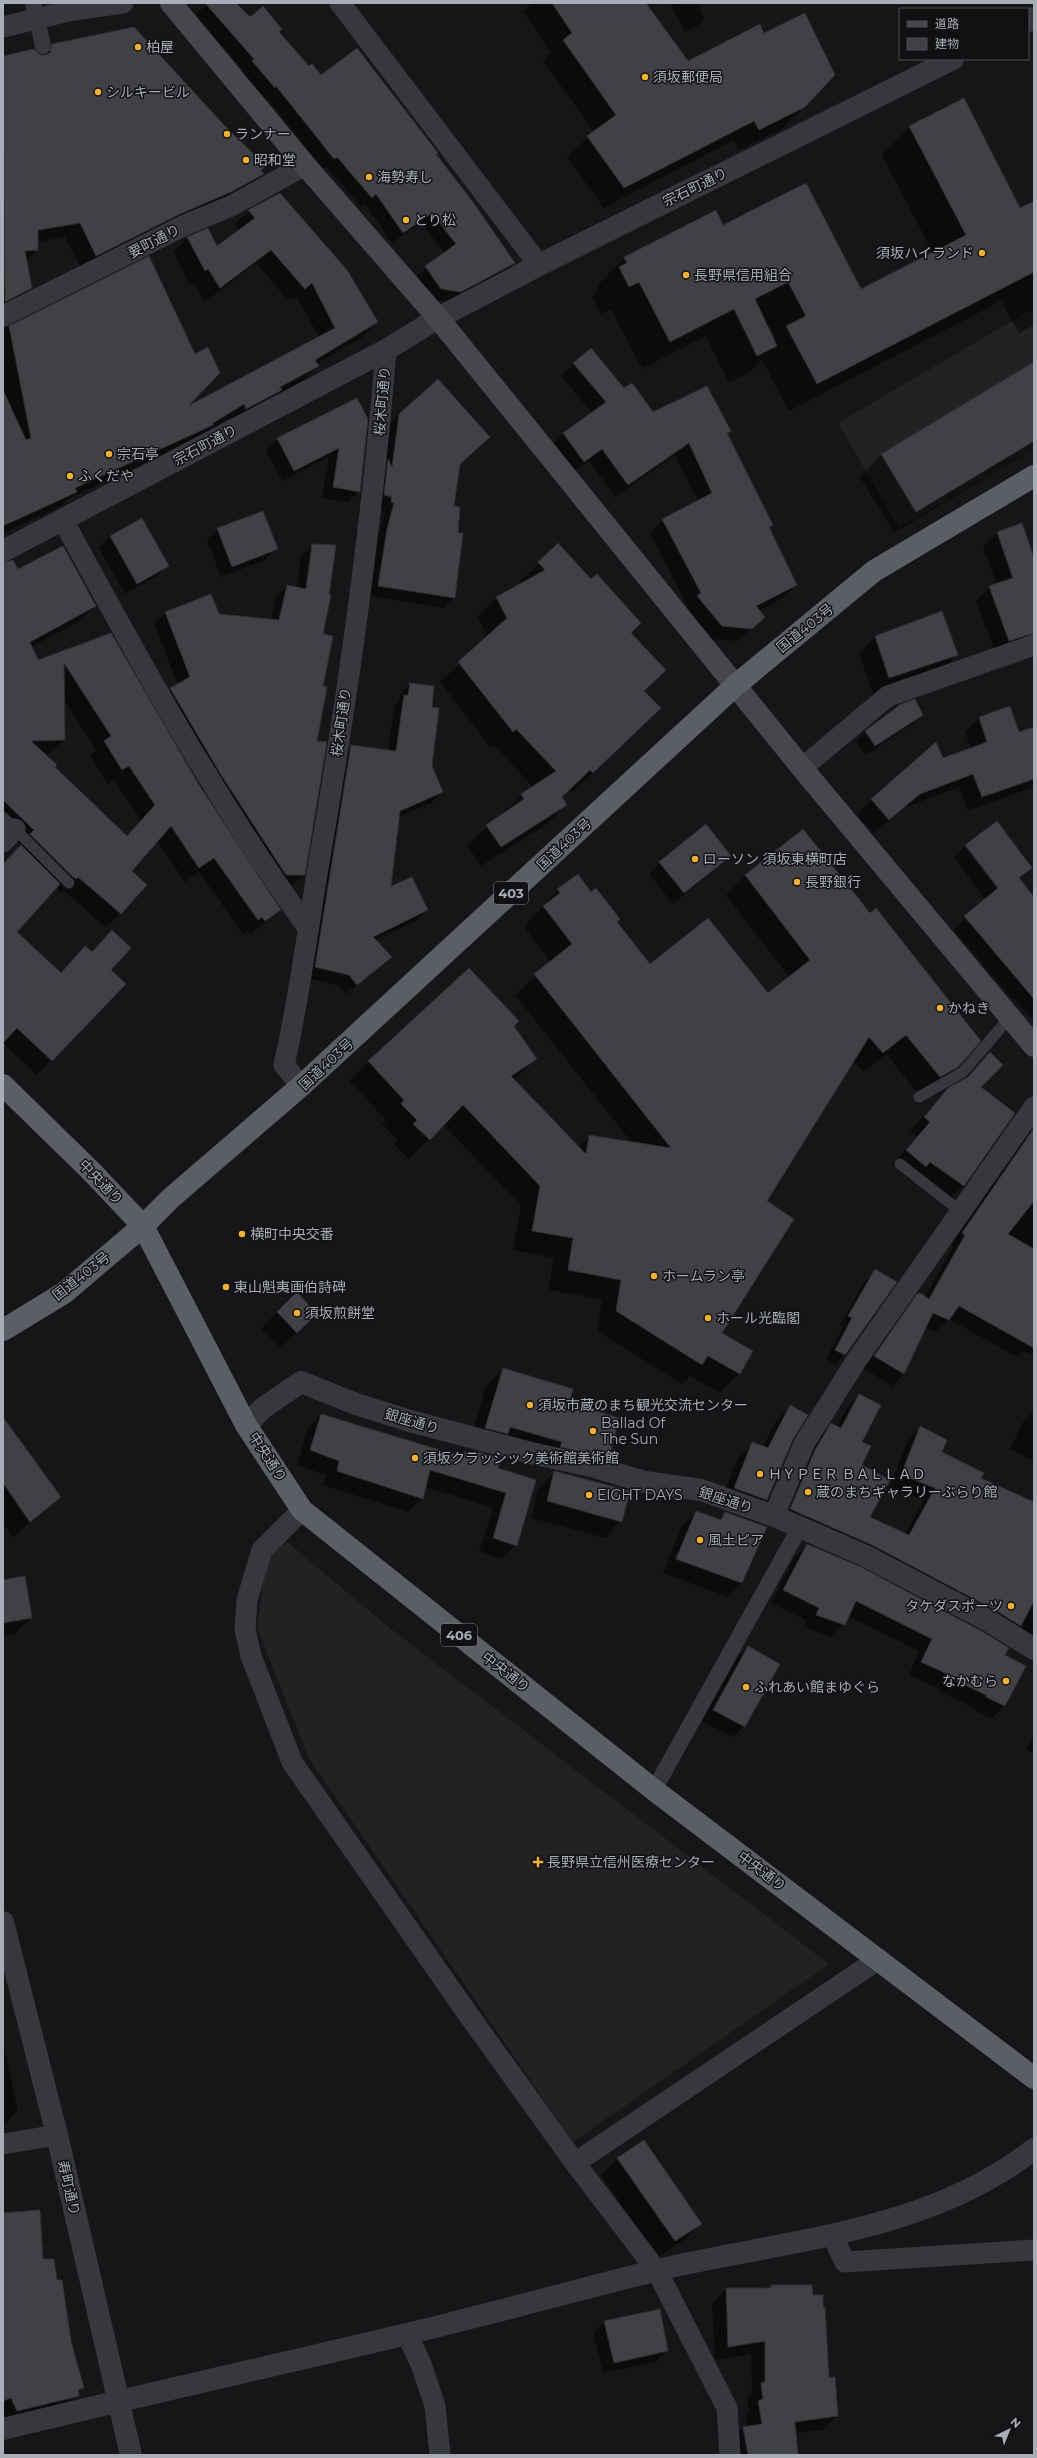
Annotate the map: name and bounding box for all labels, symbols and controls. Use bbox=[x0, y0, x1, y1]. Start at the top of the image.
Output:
legend bbox=[899, 8, 1029, 60]
text: 道路 bbox=[935, 16, 959, 31]
text: 建物 bbox=[935, 36, 959, 51]
place label: 柏屋 bbox=[146, 38, 174, 56]
marker: 柏屋 bbox=[133, 42, 143, 52]
place label: 須坂郵便局 bbox=[653, 68, 723, 86]
marker: 須坂郵便局 bbox=[640, 72, 650, 82]
place label: シルキービル bbox=[106, 83, 190, 101]
marker: シルキービル bbox=[93, 87, 103, 97]
place label: ランナー bbox=[235, 125, 291, 143]
marker: ランナー bbox=[222, 129, 232, 139]
place label: 昭和堂 bbox=[254, 151, 296, 169]
marker: 昭和堂 bbox=[241, 155, 251, 165]
street label: 宗石町通り bbox=[660, 164, 730, 210]
place label: 海勢寿し bbox=[377, 168, 433, 186]
marker: 海勢寿し bbox=[364, 172, 374, 182]
place label: とり松 bbox=[414, 211, 456, 229]
marker: とり松 bbox=[401, 215, 411, 225]
street label: 要町通り bbox=[125, 220, 183, 262]
place label: 須坂ハイランド bbox=[876, 244, 974, 262]
marker: 須坂ハイランド bbox=[977, 248, 987, 258]
place label: 長野県信用組合 bbox=[694, 266, 792, 284]
marker: 長野県信用組合 bbox=[681, 270, 691, 280]
street label: 桜木町通り bbox=[370, 365, 394, 437]
street label: 宗石町通り bbox=[170, 421, 240, 469]
place label: 宗石亭 bbox=[117, 445, 159, 463]
marker: 宗石亭 bbox=[104, 449, 114, 459]
place label: ふくだや bbox=[78, 467, 134, 485]
marker: ふくだや bbox=[65, 471, 75, 481]
street label: 国道403号 bbox=[773, 600, 837, 656]
street label: 桜木町通り bbox=[327, 686, 355, 758]
street label: 国道403号 bbox=[533, 814, 595, 874]
place label: ローソン 須坂東横町店 bbox=[703, 850, 847, 868]
marker: ローソン 須坂東横町店 bbox=[690, 854, 700, 864]
place label: 長野銀行 bbox=[805, 873, 861, 891]
marker: 長野銀行 bbox=[792, 877, 802, 887]
road number: 403 bbox=[494, 882, 528, 904]
place label: かねき bbox=[948, 999, 990, 1017]
marker: かねき bbox=[935, 1003, 945, 1013]
street label: 国道403号 bbox=[295, 1034, 357, 1094]
street label: 中央通り bbox=[75, 1156, 127, 1208]
place label: 横町中央交番 bbox=[250, 1225, 334, 1243]
marker: 横町中央交番 bbox=[237, 1229, 247, 1239]
street label: 国道403号 bbox=[49, 1248, 113, 1304]
place label: ホームラン亭 bbox=[662, 1267, 745, 1285]
marker: ホームラン亭 bbox=[649, 1271, 659, 1281]
place label: 東山魁夷画伯詩碑 bbox=[234, 1278, 346, 1296]
marker: 東山魁夷画伯詩碑 bbox=[221, 1282, 231, 1292]
place label: 須坂煎餅堂 bbox=[305, 1304, 375, 1322]
marker: 須坂煎餅堂 bbox=[292, 1308, 302, 1318]
place label: ホール光臨閣 bbox=[716, 1309, 800, 1327]
marker: ホール光臨閣 bbox=[703, 1313, 713, 1323]
place label: 須坂市蔵のまち観光交流センター bbox=[538, 1396, 748, 1414]
marker: 須坂市蔵のまち観光交流センター bbox=[525, 1400, 535, 1410]
street label: 銀座通り bbox=[383, 1405, 441, 1437]
place label: Ballad Of The Sun bbox=[601, 1414, 667, 1448]
marker: Ballad Of The Sun bbox=[588, 1426, 598, 1436]
street label: 中央通り bbox=[245, 1429, 291, 1485]
place label: 須坂クラッシック美術館美術館 bbox=[423, 1449, 619, 1467]
marker: 須坂クラッシック美術館美術館 bbox=[410, 1453, 420, 1463]
place label: ＨＹＰＥＲ ＢＡＬＬＡＤ bbox=[768, 1465, 926, 1483]
marker: ＨＹＰＥＲ ＢＡＬＬＡＤ bbox=[755, 1469, 765, 1479]
street label: 銀座通り bbox=[697, 1483, 755, 1517]
place label: 蔵のまちギャラリーぶらり館 bbox=[816, 1483, 997, 1501]
place label: EIGHT DAYS bbox=[597, 1486, 683, 1504]
marker: 蔵のまちギャラリーぶらり館 bbox=[803, 1487, 813, 1497]
marker: EIGHT DAYS bbox=[584, 1490, 594, 1500]
place label: 風土ピア bbox=[708, 1531, 764, 1549]
marker: 風土ピア bbox=[695, 1535, 705, 1545]
place label: タケダスポーツ bbox=[905, 1597, 1003, 1615]
marker: タケダスポーツ bbox=[1006, 1601, 1016, 1611]
road number: 406 bbox=[441, 1624, 477, 1646]
street label: 中央通り bbox=[478, 1648, 534, 1696]
place label: なかむら bbox=[942, 1672, 998, 1690]
marker: なかむら bbox=[1001, 1676, 1011, 1686]
place label: ふれあい館まゆぐら bbox=[754, 1678, 880, 1696]
marker: ふれあい館まゆぐら bbox=[741, 1682, 751, 1692]
street label: 中央通り bbox=[734, 1847, 790, 1895]
place label: 長野県立信州医療センター bbox=[547, 1853, 715, 1871]
marker: 長野県立信州医療センター bbox=[532, 1856, 544, 1868]
street label: 寿町通り bbox=[54, 2159, 84, 2217]
north arrow bbox=[989, 2410, 1029, 2450]
text: N bbox=[1008, 2415, 1024, 2431]

